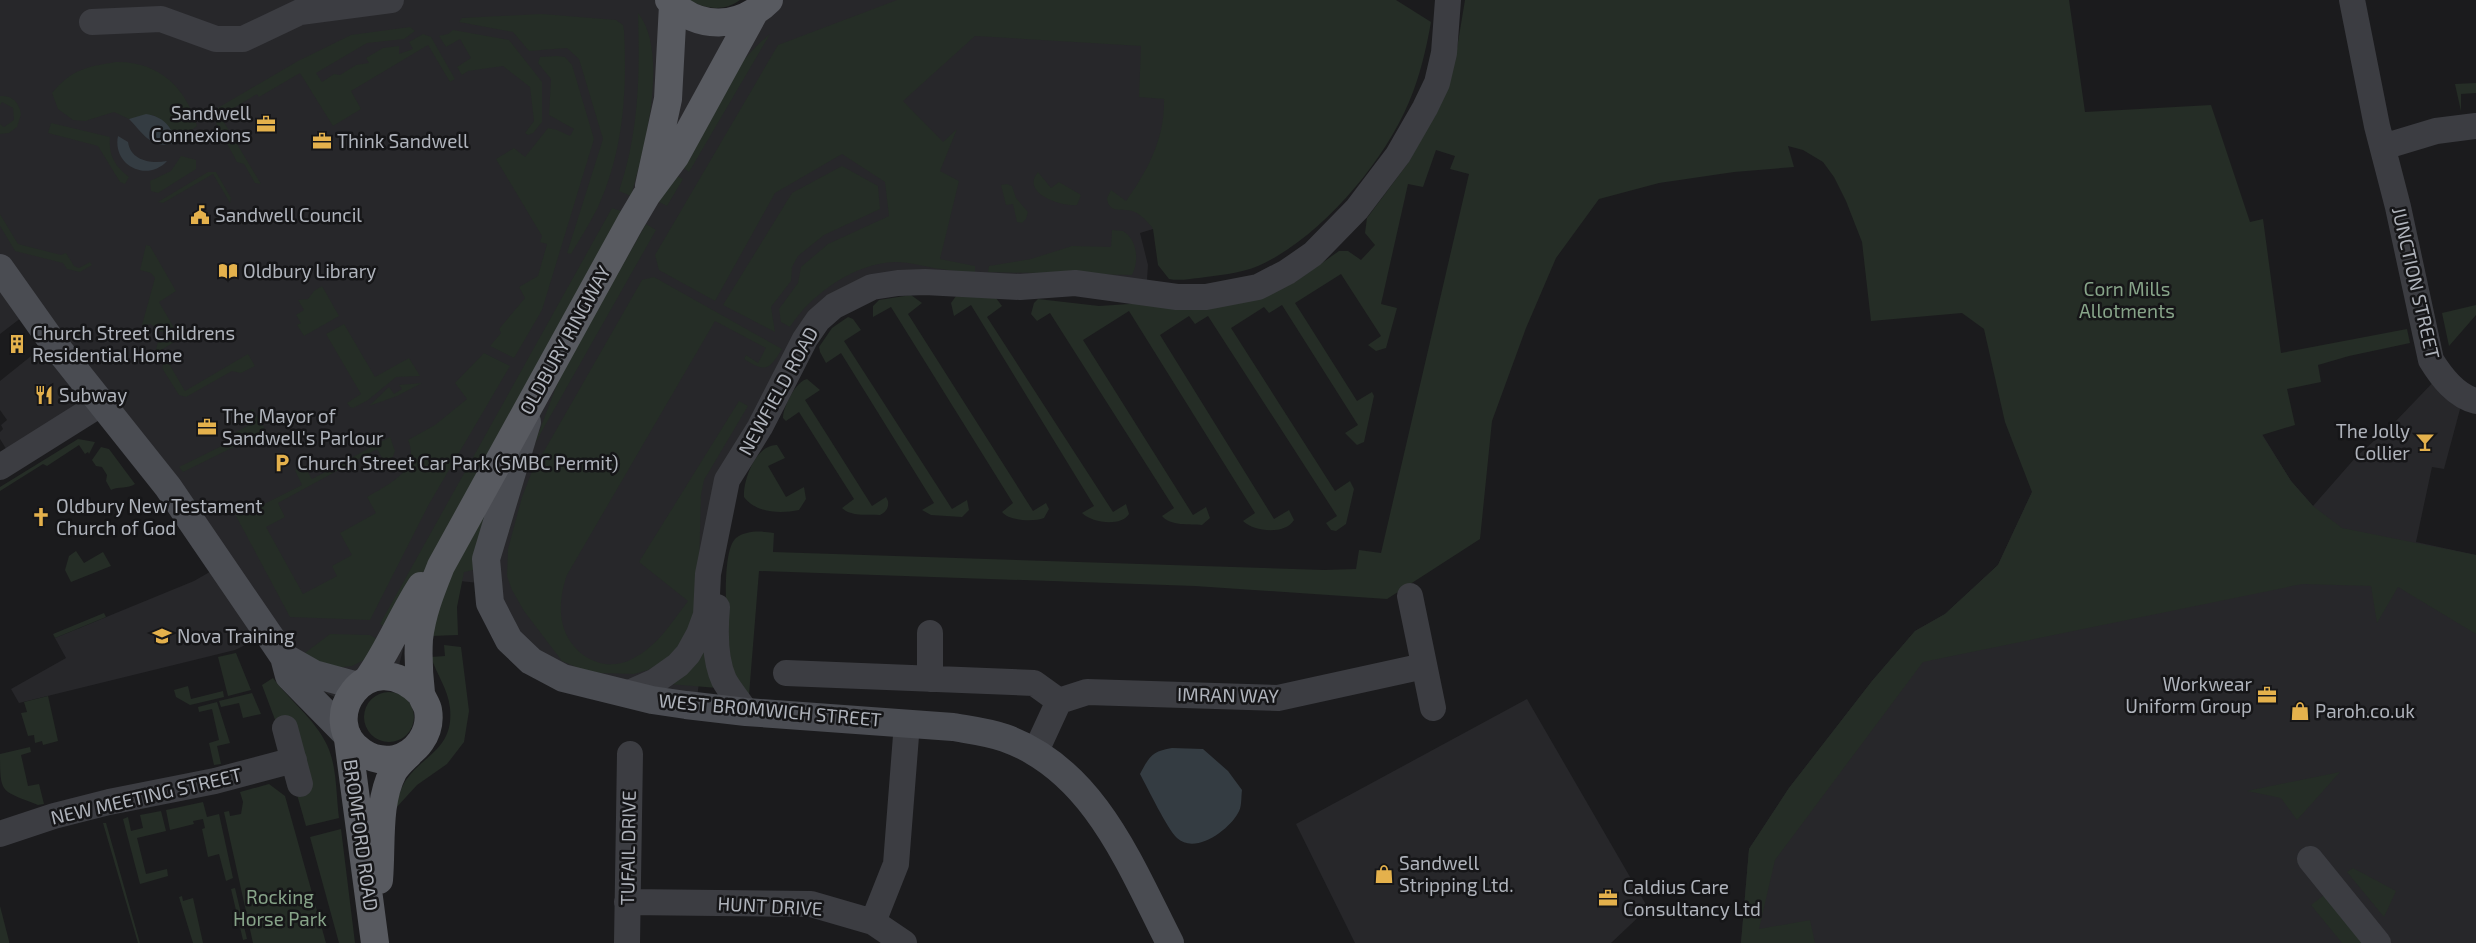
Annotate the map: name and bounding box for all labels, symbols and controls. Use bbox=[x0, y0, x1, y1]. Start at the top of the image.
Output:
place label: Sandwell Connexions bbox=[151, 101, 251, 146]
office icon: Sandwell Connexions bbox=[255, 113, 277, 135]
place label: Think Sandwell bbox=[337, 129, 469, 152]
office icon: Think Sandwell bbox=[311, 130, 333, 152]
place label: Sandwell Council bbox=[215, 203, 362, 226]
public building icon: Sandwell Council bbox=[189, 204, 211, 226]
street label: JUNCTION STREET bbox=[2388, 205, 2445, 361]
place label: Oldbury Library bbox=[243, 259, 376, 282]
library icon: Oldbury Library bbox=[217, 260, 239, 282]
street label: OLDBURY RINGWAY bbox=[514, 261, 615, 418]
park label: Corn Mills Allotments bbox=[2079, 277, 2175, 322]
place label: Church Street Childrens Residential Home bbox=[32, 321, 235, 366]
street label: NEWFIELD ROAD bbox=[733, 323, 822, 459]
building icon: Church Street Childrens Residential Home bbox=[6, 333, 28, 355]
place label: Subway bbox=[59, 383, 127, 406]
restaurant icon: Subway bbox=[33, 384, 55, 406]
place label: The Mayor of Sandwell's Parlour bbox=[222, 404, 384, 449]
office icon: The Mayor of Sandwell's Parlour bbox=[196, 416, 218, 438]
place label: The Jolly Collier bbox=[2336, 419, 2410, 464]
bar icon: The Jolly Collier bbox=[2414, 431, 2436, 453]
place label: Church Street Car Park (SMBC Permit) bbox=[297, 451, 619, 474]
parking icon: Church Street Car Park (SMBC Permit) bbox=[271, 452, 293, 474]
place label: Oldbury New Testament Church of God bbox=[56, 494, 263, 539]
church icon: Oldbury New Testament Church of God bbox=[30, 506, 52, 528]
place label: Nova Training bbox=[177, 624, 295, 647]
school or university icon: Nova Training bbox=[151, 625, 173, 647]
place label: Workwear Uniform Group bbox=[2125, 672, 2252, 717]
street label: IMRAN WAY bbox=[1177, 682, 1279, 707]
office icon: Workwear Uniform Group bbox=[2256, 684, 2278, 706]
street label: WEST BROMWICH STREET bbox=[658, 688, 882, 731]
place label: Paroh.co.uk bbox=[2315, 699, 2415, 722]
shop icon: Paroh.co.uk bbox=[2289, 700, 2311, 722]
street label: BROMFORD ROAD bbox=[339, 758, 384, 912]
street label: NEW MEETING STREET bbox=[48, 762, 244, 829]
street label: TUFAIL DRIVE bbox=[615, 790, 640, 906]
place label: Sandwell Stripping Ltd. bbox=[1399, 851, 1514, 896]
shop icon: Sandwell Stripping Ltd. bbox=[1373, 863, 1395, 885]
place label: Caldius Care Consultancy Ltd bbox=[1623, 875, 1761, 920]
park label: Rocking Horse Park bbox=[233, 885, 327, 930]
office icon: Caldius Care Consultancy Ltd bbox=[1597, 887, 1619, 909]
street label: HUNT DRIVE bbox=[717, 891, 823, 920]

